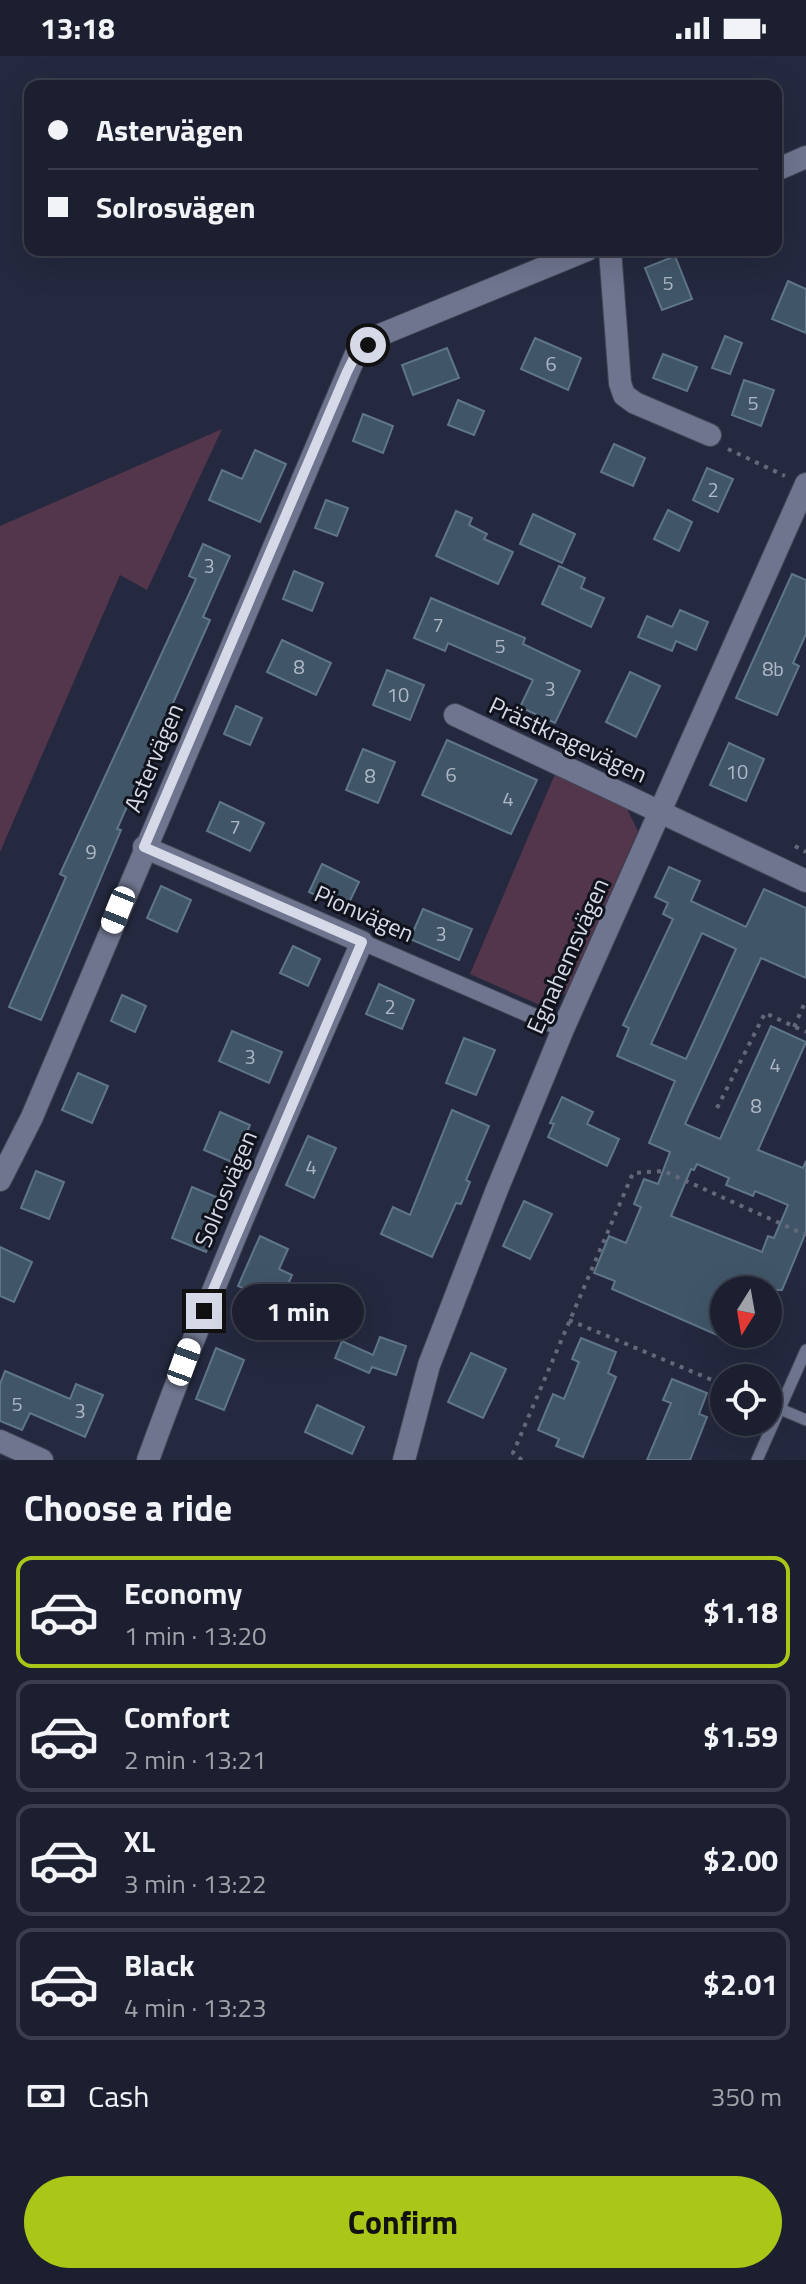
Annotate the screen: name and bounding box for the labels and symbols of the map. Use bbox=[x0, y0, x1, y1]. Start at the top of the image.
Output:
house number: 5 bbox=[662, 267, 674, 298]
route start bbox=[350, 327, 386, 363]
house number: 6 bbox=[545, 348, 557, 379]
house number: 5 bbox=[747, 387, 759, 418]
house number: 2 bbox=[707, 474, 719, 505]
house number: 3 bbox=[203, 550, 215, 581]
house number: 7 bbox=[432, 609, 444, 640]
house number: 5 bbox=[494, 630, 506, 661]
house number: 8 bbox=[293, 651, 305, 682]
house number: 8b bbox=[762, 653, 784, 684]
house number: 3 bbox=[544, 673, 556, 704]
house number: 10 bbox=[387, 679, 409, 710]
street label: Prästkragevägen bbox=[483, 687, 653, 792]
street label: Astervägen bbox=[114, 698, 192, 818]
house number: 10 bbox=[726, 756, 748, 787]
house number: 6 bbox=[445, 759, 457, 790]
house number: 8 bbox=[364, 760, 376, 791]
house number: 4 bbox=[502, 783, 514, 814]
house number: 7 bbox=[229, 811, 241, 842]
house number: 9 bbox=[85, 836, 97, 867]
street label: Egnahemsvägen bbox=[517, 872, 617, 1039]
street label: Pionvägen bbox=[309, 875, 420, 951]
car bbox=[98, 883, 138, 937]
house number: 3 bbox=[435, 918, 447, 949]
house number: 2 bbox=[384, 991, 396, 1022]
house number: 3 bbox=[244, 1041, 256, 1072]
house number: 4 bbox=[769, 1049, 781, 1080]
house number: 8 bbox=[750, 1090, 762, 1121]
street label: Solrosvägen bbox=[184, 1125, 266, 1253]
house number: 4 bbox=[305, 1151, 317, 1182]
north arrow bbox=[710, 1276, 782, 1348]
callout: 1 min bbox=[232, 1283, 364, 1339]
route end bbox=[186, 1293, 222, 1329]
car bbox=[165, 1335, 203, 1389]
house number: 5 bbox=[11, 1388, 23, 1419]
house number: 3 bbox=[74, 1395, 86, 1426]

